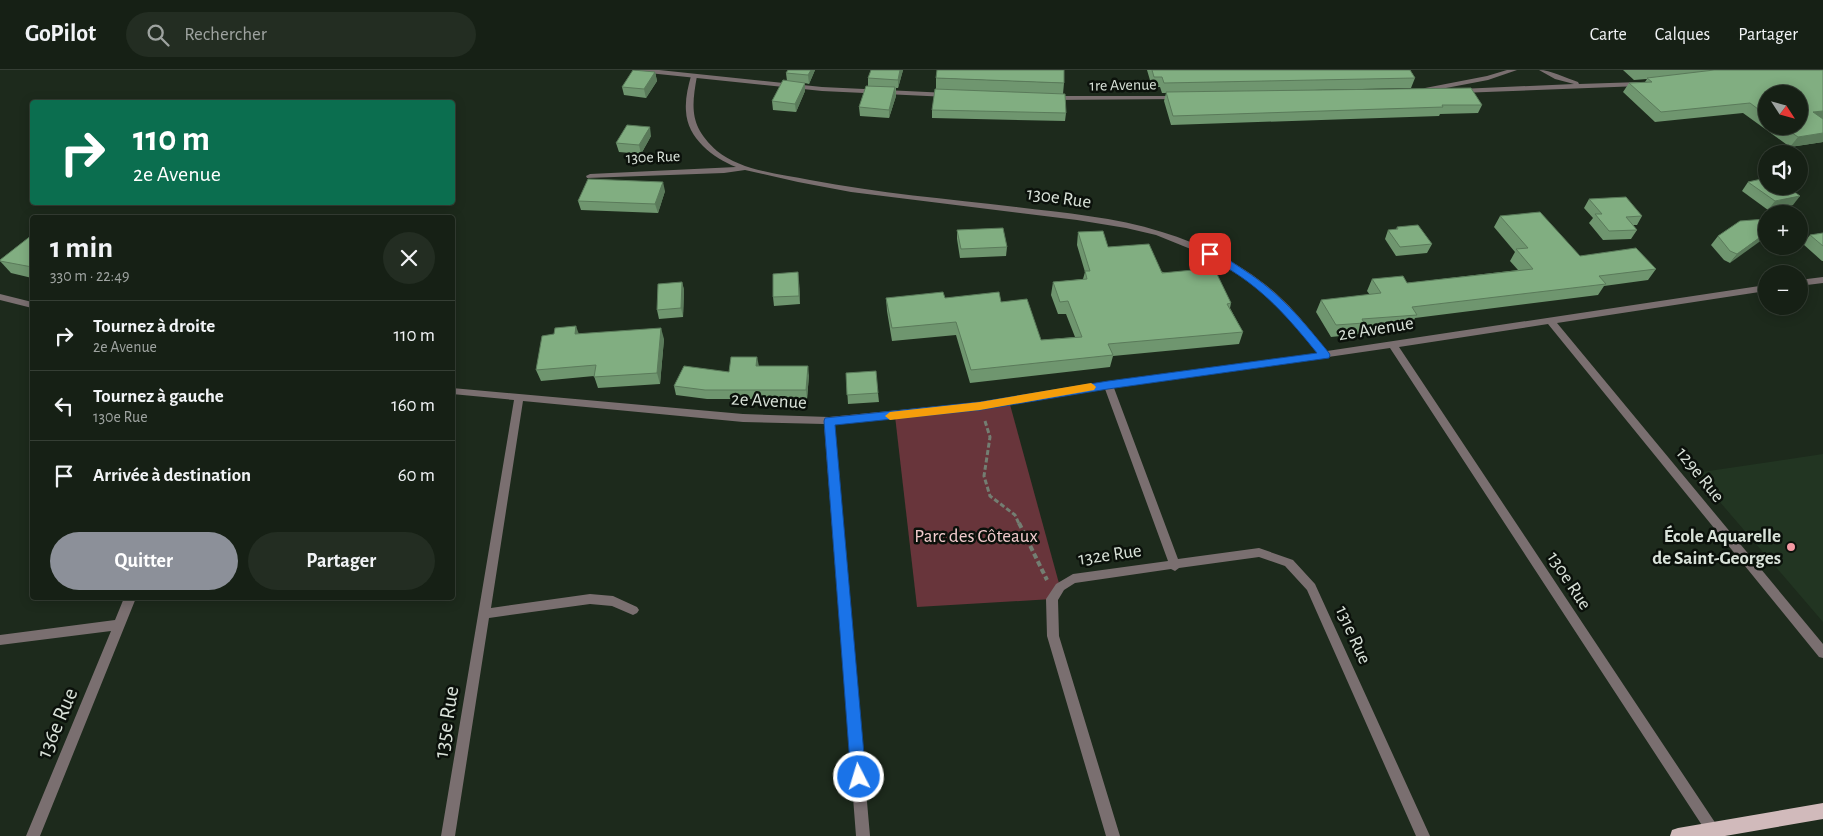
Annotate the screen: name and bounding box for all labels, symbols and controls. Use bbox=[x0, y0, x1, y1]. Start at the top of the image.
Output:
search box bbox=[126, 12, 476, 57]
icon: search bbox=[144, 21, 172, 49]
text: GoPilot bbox=[25, 22, 96, 46]
text: Rechercher bbox=[184, 25, 267, 44]
text: Carte bbox=[1590, 26, 1627, 44]
text: Calques bbox=[1655, 26, 1710, 44]
text: Partager bbox=[1738, 26, 1798, 44]
street label: 1re Avenue bbox=[1089, 76, 1157, 94]
north arrow bbox=[1758, 85, 1808, 135]
map controls bbox=[1758, 85, 1808, 315]
icon: right bbox=[50, 120, 115, 185]
text: 110 m bbox=[133, 122, 210, 157]
button: sound bbox=[1758, 145, 1808, 195]
street label: 130e Rue bbox=[625, 148, 681, 166]
text: 2e Avenue bbox=[133, 163, 221, 185]
street label: 130e Rue bbox=[1026, 184, 1092, 212]
button: + bbox=[1758, 205, 1808, 255]
button: close bbox=[383, 232, 435, 284]
text: 1 min bbox=[50, 233, 113, 263]
pin bbox=[1189, 233, 1231, 275]
icon: arrive bbox=[1196, 240, 1224, 268]
button: − bbox=[1758, 265, 1808, 315]
text: 330 m · 22:49 bbox=[50, 268, 129, 284]
street label: 2e Avenue bbox=[1337, 314, 1415, 344]
text: Tournez à droite bbox=[93, 317, 215, 336]
icon: right bbox=[50, 322, 78, 350]
text: 110 m bbox=[394, 326, 435, 345]
text: 2e Avenue bbox=[93, 339, 157, 355]
text: Tournez à gauche bbox=[93, 387, 224, 406]
street label: 2e Avenue bbox=[731, 390, 807, 412]
icon: left bbox=[50, 392, 78, 420]
text: 160 m bbox=[391, 396, 435, 415]
text: 130e Rue bbox=[93, 409, 148, 425]
street label: 129e Rue bbox=[1672, 444, 1728, 506]
icon: arrive bbox=[50, 462, 78, 490]
text: Arrivée à destination bbox=[93, 466, 251, 485]
text: 60 m bbox=[398, 466, 435, 485]
place label: École Aquarelle de Saint-Georges bbox=[1652, 525, 1781, 568]
park label: Parc des Côteaux bbox=[914, 527, 1038, 546]
button: Quitter bbox=[50, 532, 238, 590]
button: Partager bbox=[248, 532, 435, 590]
street label: 132e Rue bbox=[1077, 541, 1143, 569]
marker: École Aquarelle de Saint-Georges bbox=[1785, 541, 1797, 553]
street label: 130e Rue bbox=[1543, 549, 1595, 613]
street label: 131e Rue bbox=[1332, 603, 1374, 667]
street label: 135e Rue bbox=[429, 684, 463, 760]
street label: 136e Rue bbox=[32, 685, 82, 761]
position arrow bbox=[832, 750, 884, 802]

